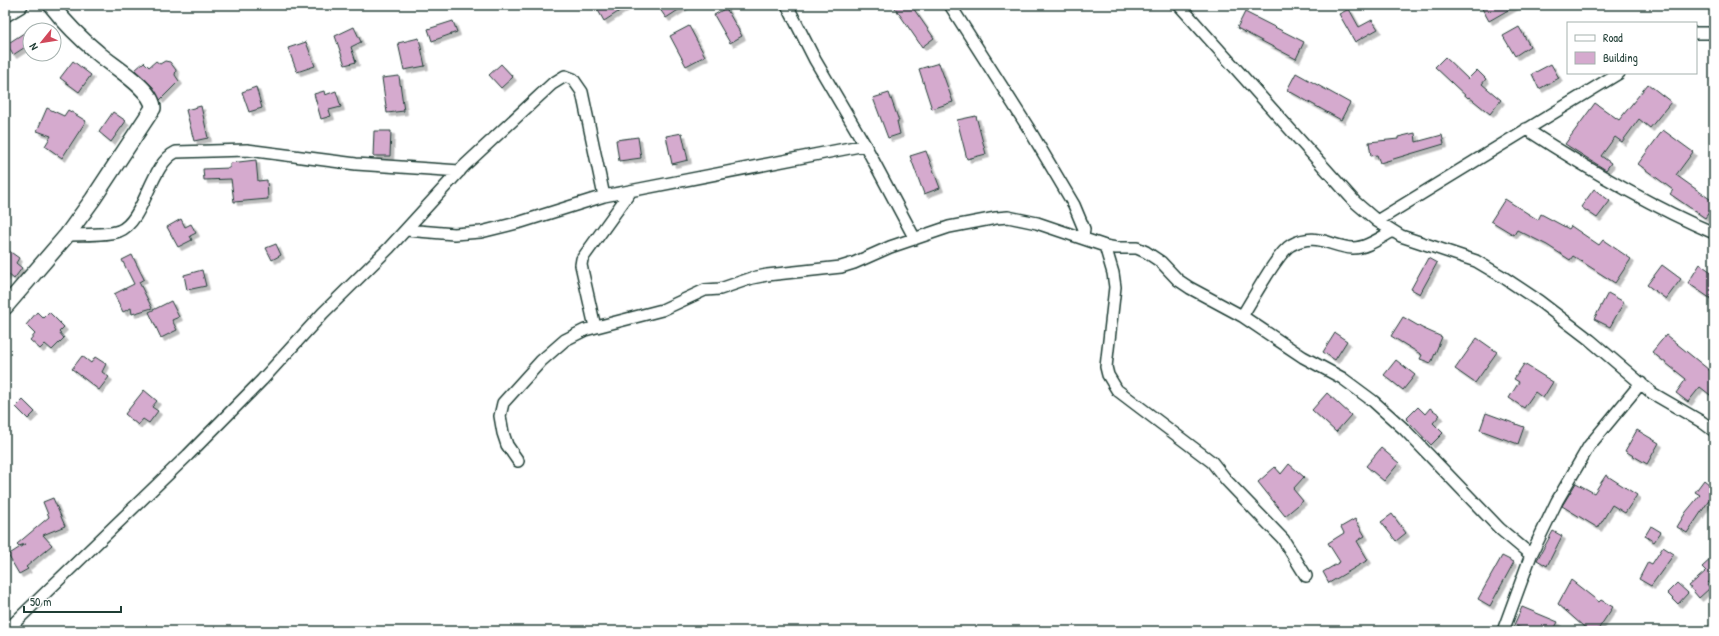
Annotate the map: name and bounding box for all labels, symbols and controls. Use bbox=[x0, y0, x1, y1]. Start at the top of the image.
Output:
north arrow bbox=[22, 22, 62, 62]
legend bbox=[1567, 22, 1697, 74]
text: Road bbox=[1603, 29, 1623, 46]
text: N bbox=[26, 41, 41, 53]
text: Building bbox=[1603, 49, 1638, 66]
scale bar bbox=[24, 588, 121, 614]
text: 50 m bbox=[30, 593, 51, 610]

